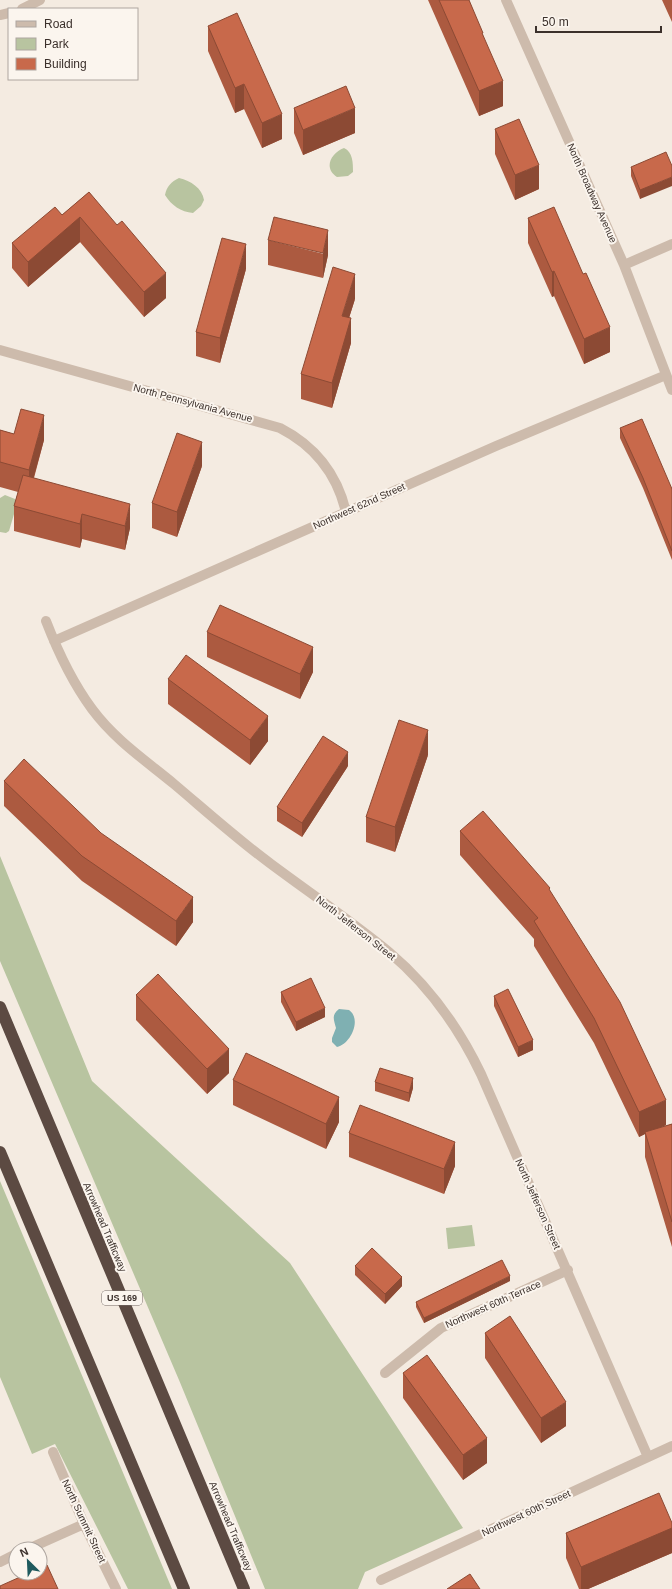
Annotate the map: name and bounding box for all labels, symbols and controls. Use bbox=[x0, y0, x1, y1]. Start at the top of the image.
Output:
legend bbox=[8, 8, 138, 80]
scale bar bbox=[536, 8, 661, 34]
text: 50 m bbox=[542, 15, 569, 29]
text: Road bbox=[44, 17, 73, 31]
text: Park bbox=[44, 37, 70, 51]
text: Building bbox=[44, 57, 87, 71]
street label: North Broadway Avenue bbox=[565, 142, 619, 245]
street label: North Pennsylvania Avenue bbox=[132, 382, 254, 424]
street label: Northwest 62nd Street bbox=[311, 481, 407, 531]
street label: North Jefferson Street bbox=[314, 894, 398, 963]
street label: North Jefferson Street bbox=[513, 1157, 563, 1251]
street label: Arrowhead Trafficway bbox=[81, 1181, 129, 1273]
street label: Northwest 60th Terrace bbox=[444, 1278, 543, 1330]
road number: US 169 bbox=[102, 1291, 142, 1305]
street label: North Summit Street bbox=[60, 1478, 108, 1565]
street label: Arrowhead Trafficway bbox=[207, 1480, 255, 1572]
street label: Northwest 60th Street bbox=[480, 1487, 572, 1538]
north arrow bbox=[8, 1541, 48, 1581]
text: N bbox=[18, 1545, 30, 1559]

